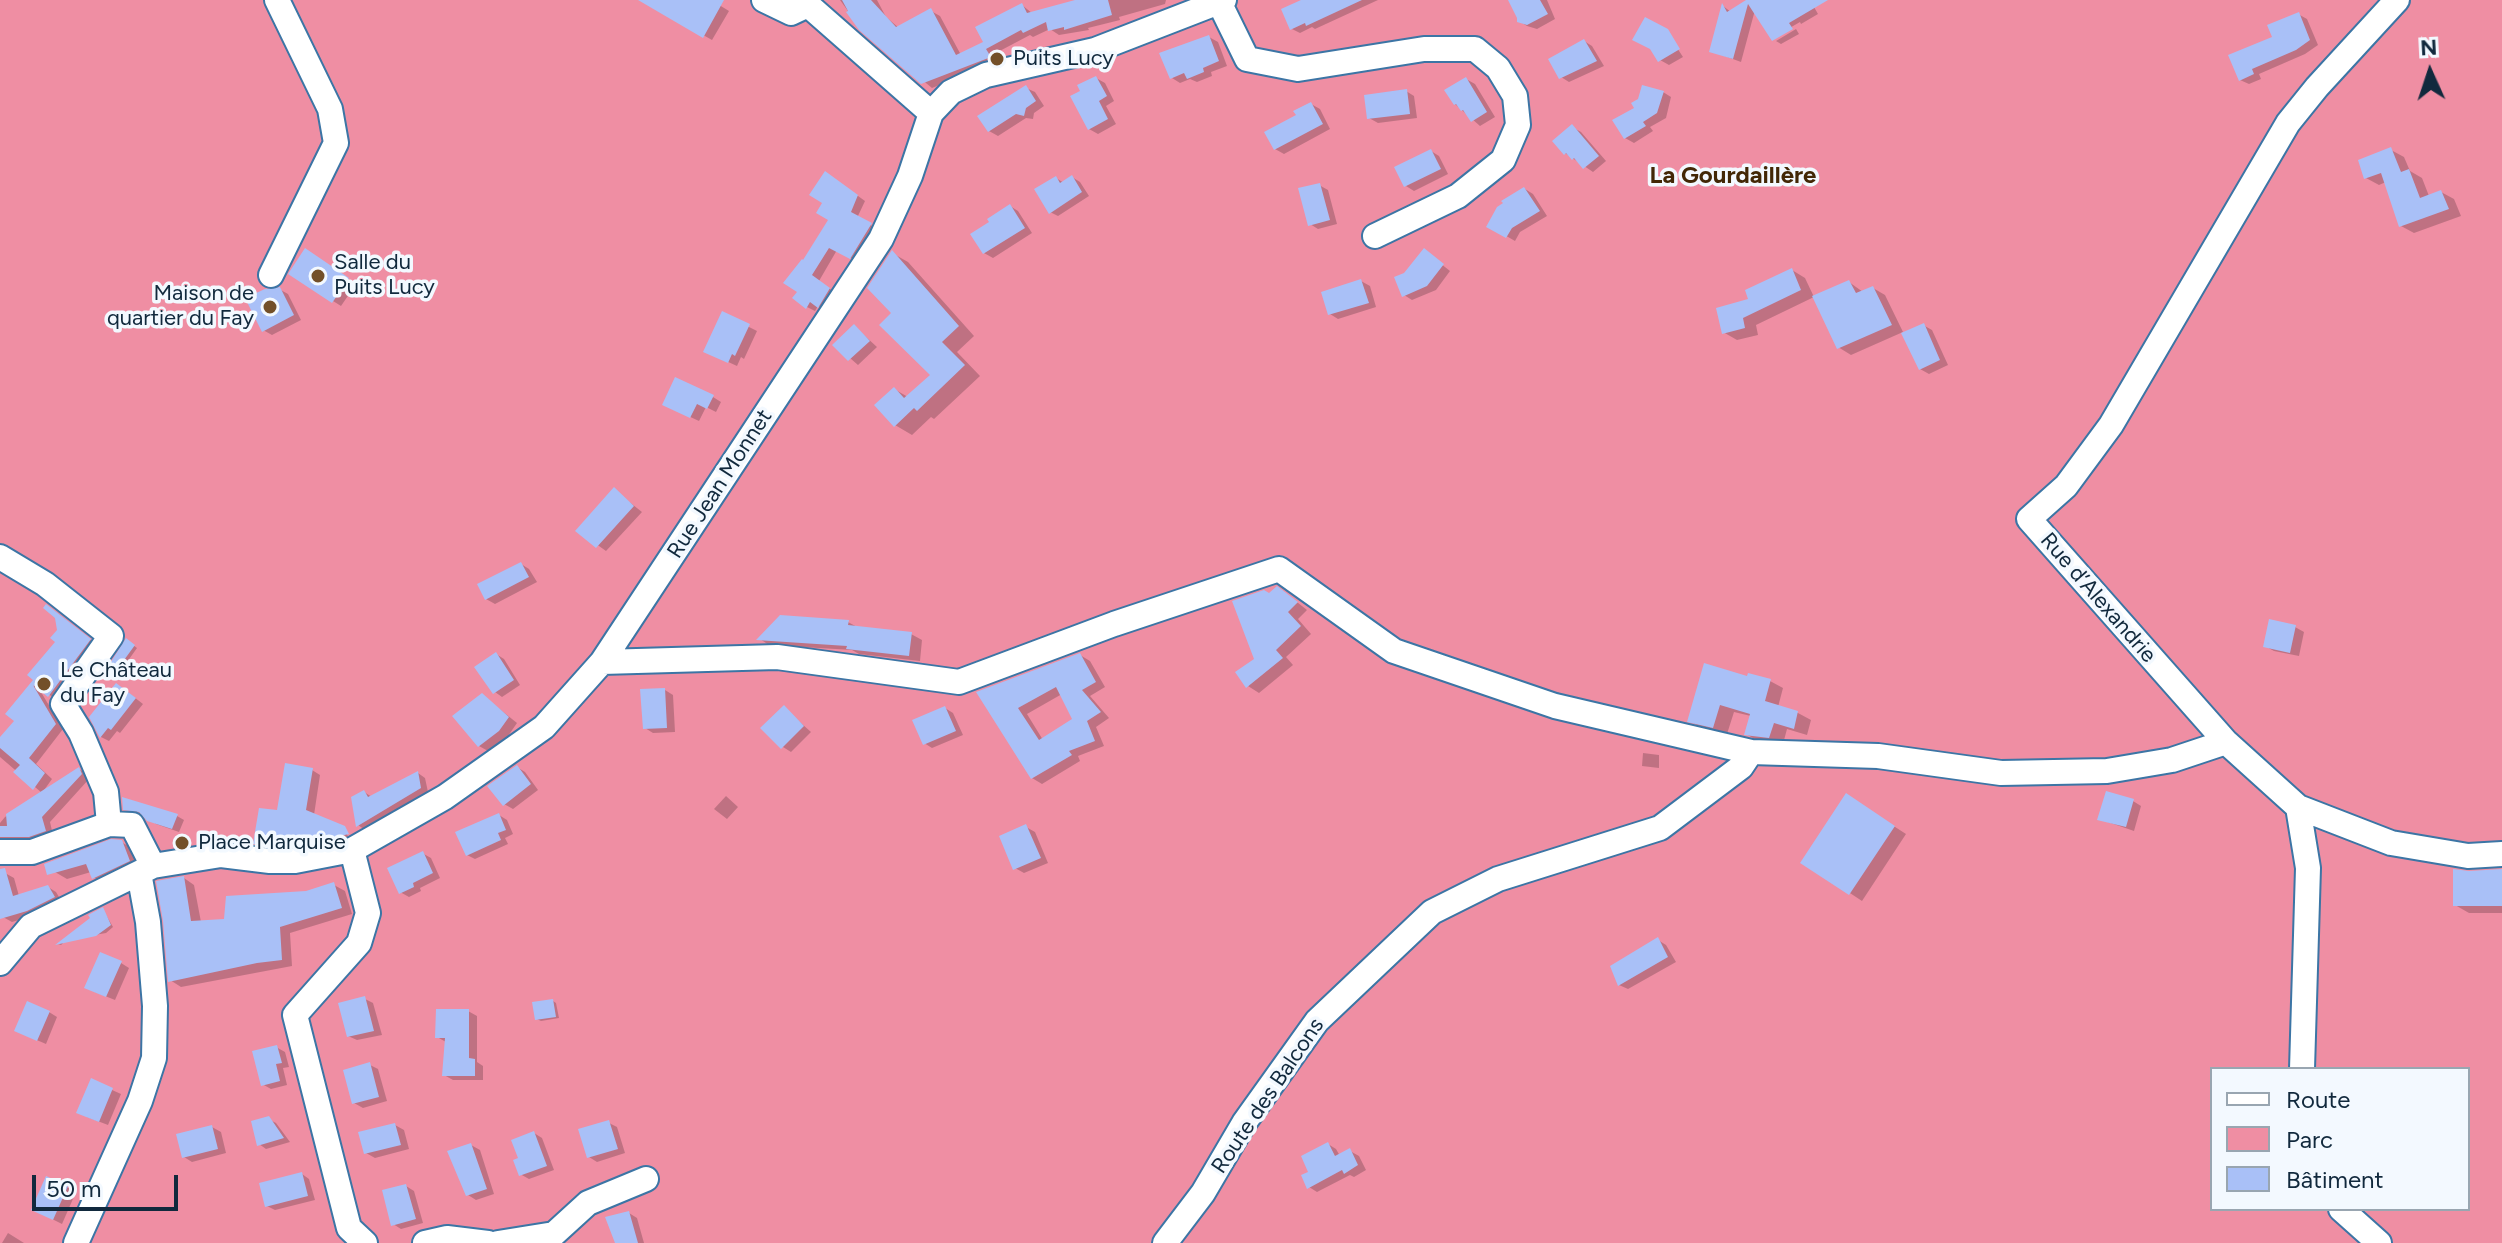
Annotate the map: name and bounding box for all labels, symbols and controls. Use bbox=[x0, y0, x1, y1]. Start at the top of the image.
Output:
north arrow bbox=[2390, 32, 2470, 112]
text: N bbox=[2420, 34, 2438, 61]
place label: Puits Lucy bbox=[1013, 46, 1114, 72]
marker: Puits Lucy bbox=[988, 50, 1006, 68]
district label: La Gourdaillère bbox=[1650, 162, 1816, 190]
place label: Salle du Puits Lucy bbox=[334, 250, 435, 302]
marker: Salle du Puits Lucy bbox=[309, 267, 327, 285]
place label: Maison de quartier du Fay bbox=[107, 281, 254, 332]
marker: Maison de quartier du Fay bbox=[261, 298, 279, 316]
street label: Rue Jean Monnet bbox=[662, 405, 778, 563]
street label: Rue d’Alexandrie bbox=[2034, 528, 2162, 668]
place label: Le Château du Fay bbox=[60, 658, 172, 710]
marker: Le Château du Fay bbox=[35, 675, 53, 693]
place label: Place Marquise bbox=[198, 830, 346, 856]
marker: Place Marquise bbox=[173, 834, 191, 852]
street label: Route des Balcons bbox=[1206, 1013, 1330, 1179]
legend bbox=[2210, 1067, 2470, 1211]
text: Route bbox=[2286, 1085, 2350, 1114]
text: Parc bbox=[2286, 1125, 2333, 1154]
scale bar bbox=[36, 1159, 182, 1209]
text: Bâtiment bbox=[2286, 1165, 2384, 1194]
text: 50 m bbox=[46, 1174, 102, 1203]

